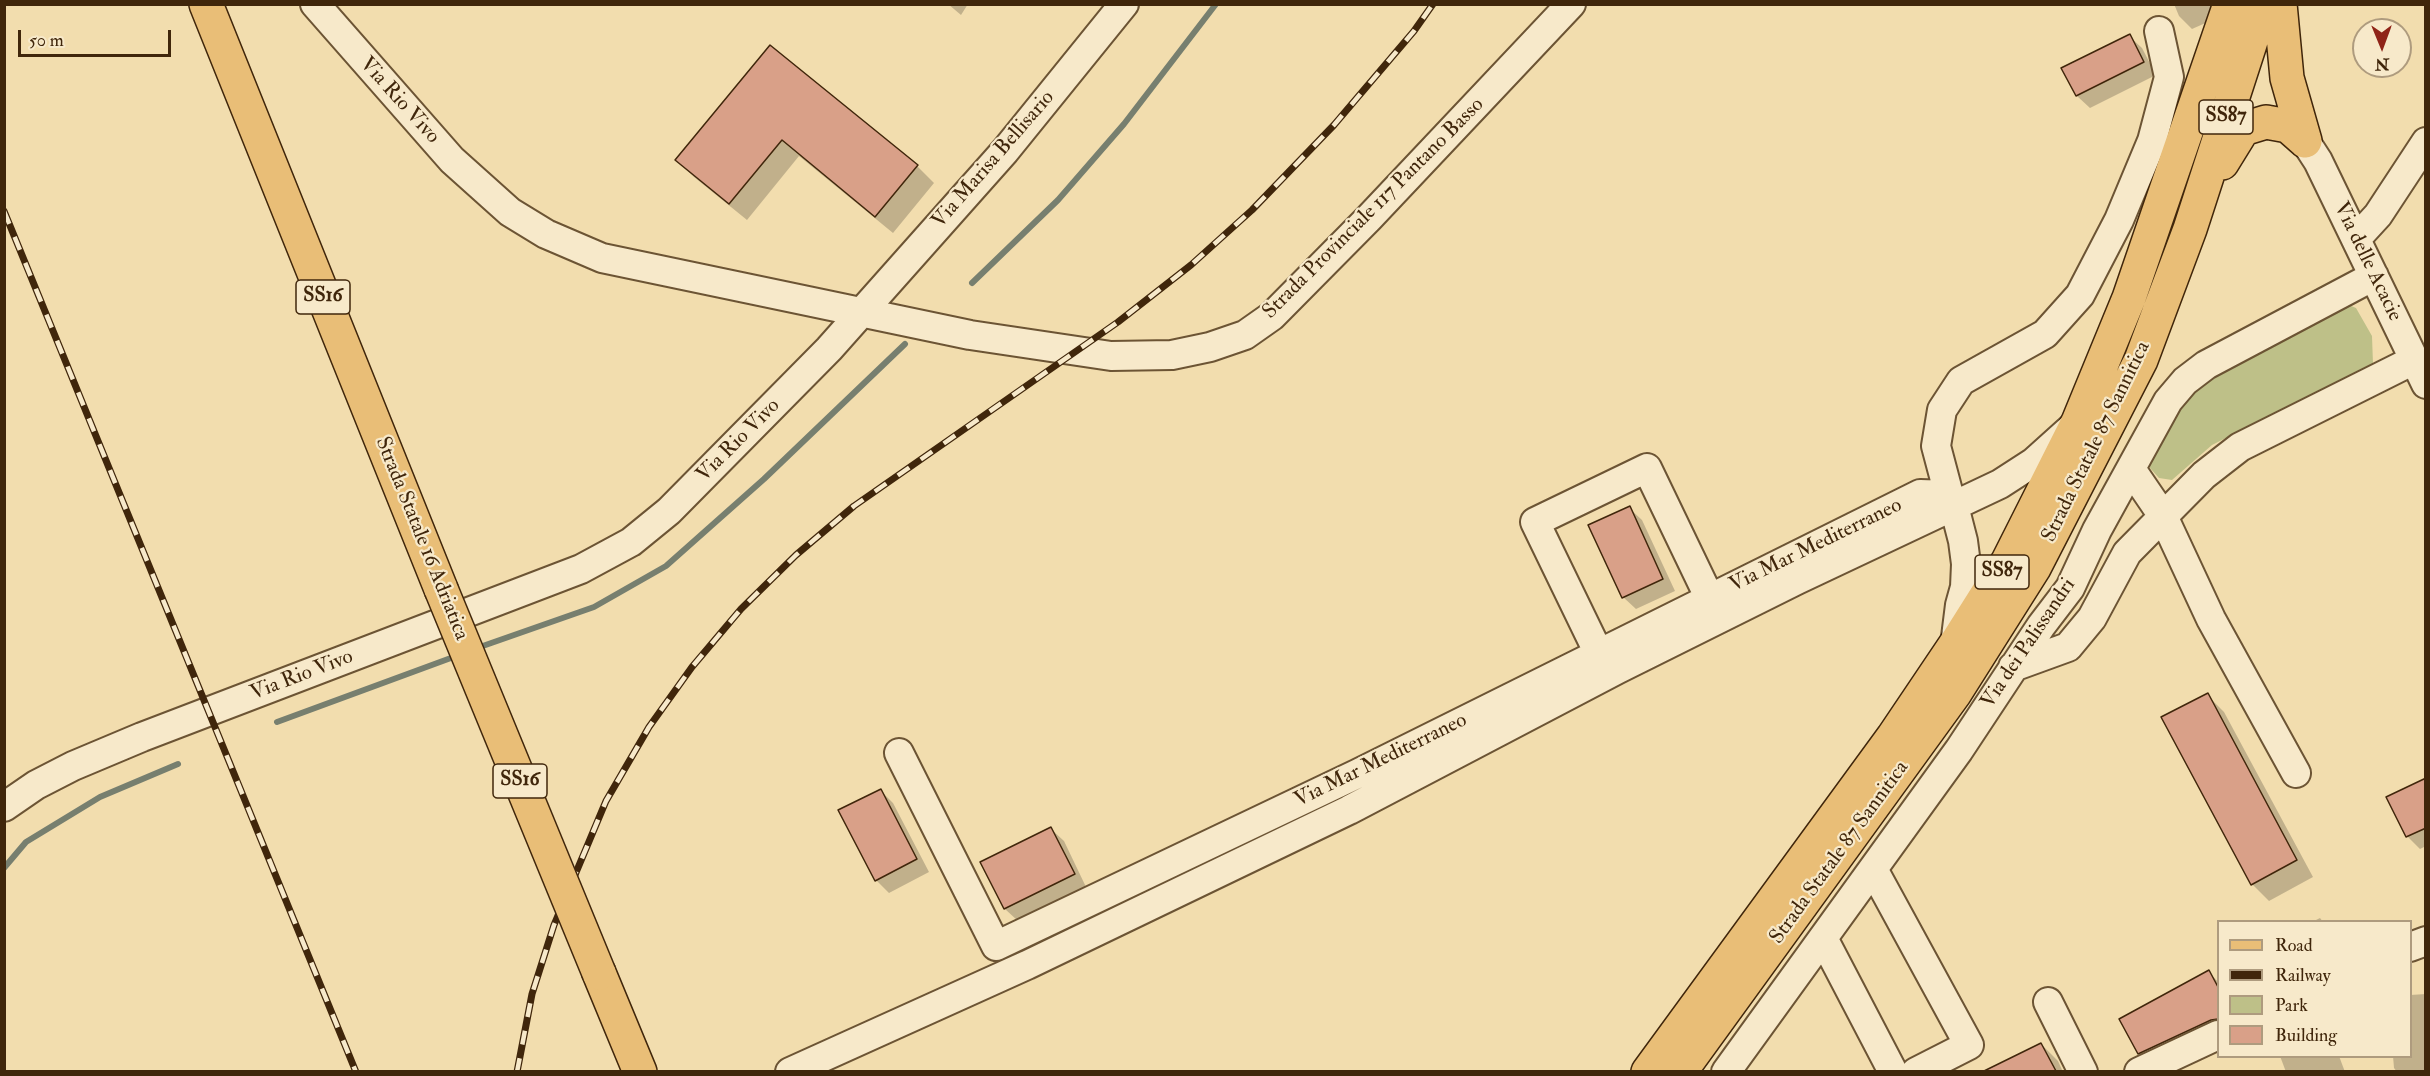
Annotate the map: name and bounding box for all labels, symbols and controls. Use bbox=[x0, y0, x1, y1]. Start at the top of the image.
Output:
scale bar bbox=[21, 18, 174, 56]
north arrow bbox=[2352, 18, 2412, 78]
text: 50 m bbox=[29, 29, 64, 52]
street label: Via Rio Vivo bbox=[354, 53, 444, 149]
text: N bbox=[2375, 54, 2390, 74]
street label: Via Marisa Bellisario bbox=[927, 86, 1061, 234]
street label: Strada Provinciale 117 Pantano Basso bbox=[1258, 93, 1490, 325]
road number: SS87 bbox=[2199, 100, 2253, 134]
street label: Via delle Acacie bbox=[2327, 198, 2407, 326]
road number: SS16 bbox=[296, 280, 350, 314]
street label: Strada Statale 87 Sannitica bbox=[2037, 338, 2157, 546]
street label: Via Rio Vivo bbox=[692, 394, 786, 488]
street label: Strada Statale 16 Adriatica bbox=[369, 434, 473, 644]
street label: Via Mar Mediterraneo bbox=[1726, 493, 1906, 599]
road number: SS87 bbox=[1975, 555, 2029, 589]
street label: Via dei Palissandri bbox=[1976, 574, 2082, 714]
street label: Via Rio Vivo bbox=[247, 645, 357, 707]
street label: Via Mar Mediterraneo bbox=[1291, 708, 1471, 814]
street label: Strada Statale 87 Sannitica bbox=[1765, 757, 1915, 949]
road number: SS16 bbox=[493, 764, 547, 798]
legend bbox=[2217, 920, 2412, 1058]
text: Road bbox=[2275, 934, 2313, 957]
text: Railway bbox=[2275, 964, 2331, 987]
text: Park bbox=[2275, 994, 2308, 1017]
text: Building bbox=[2275, 1024, 2337, 1047]

